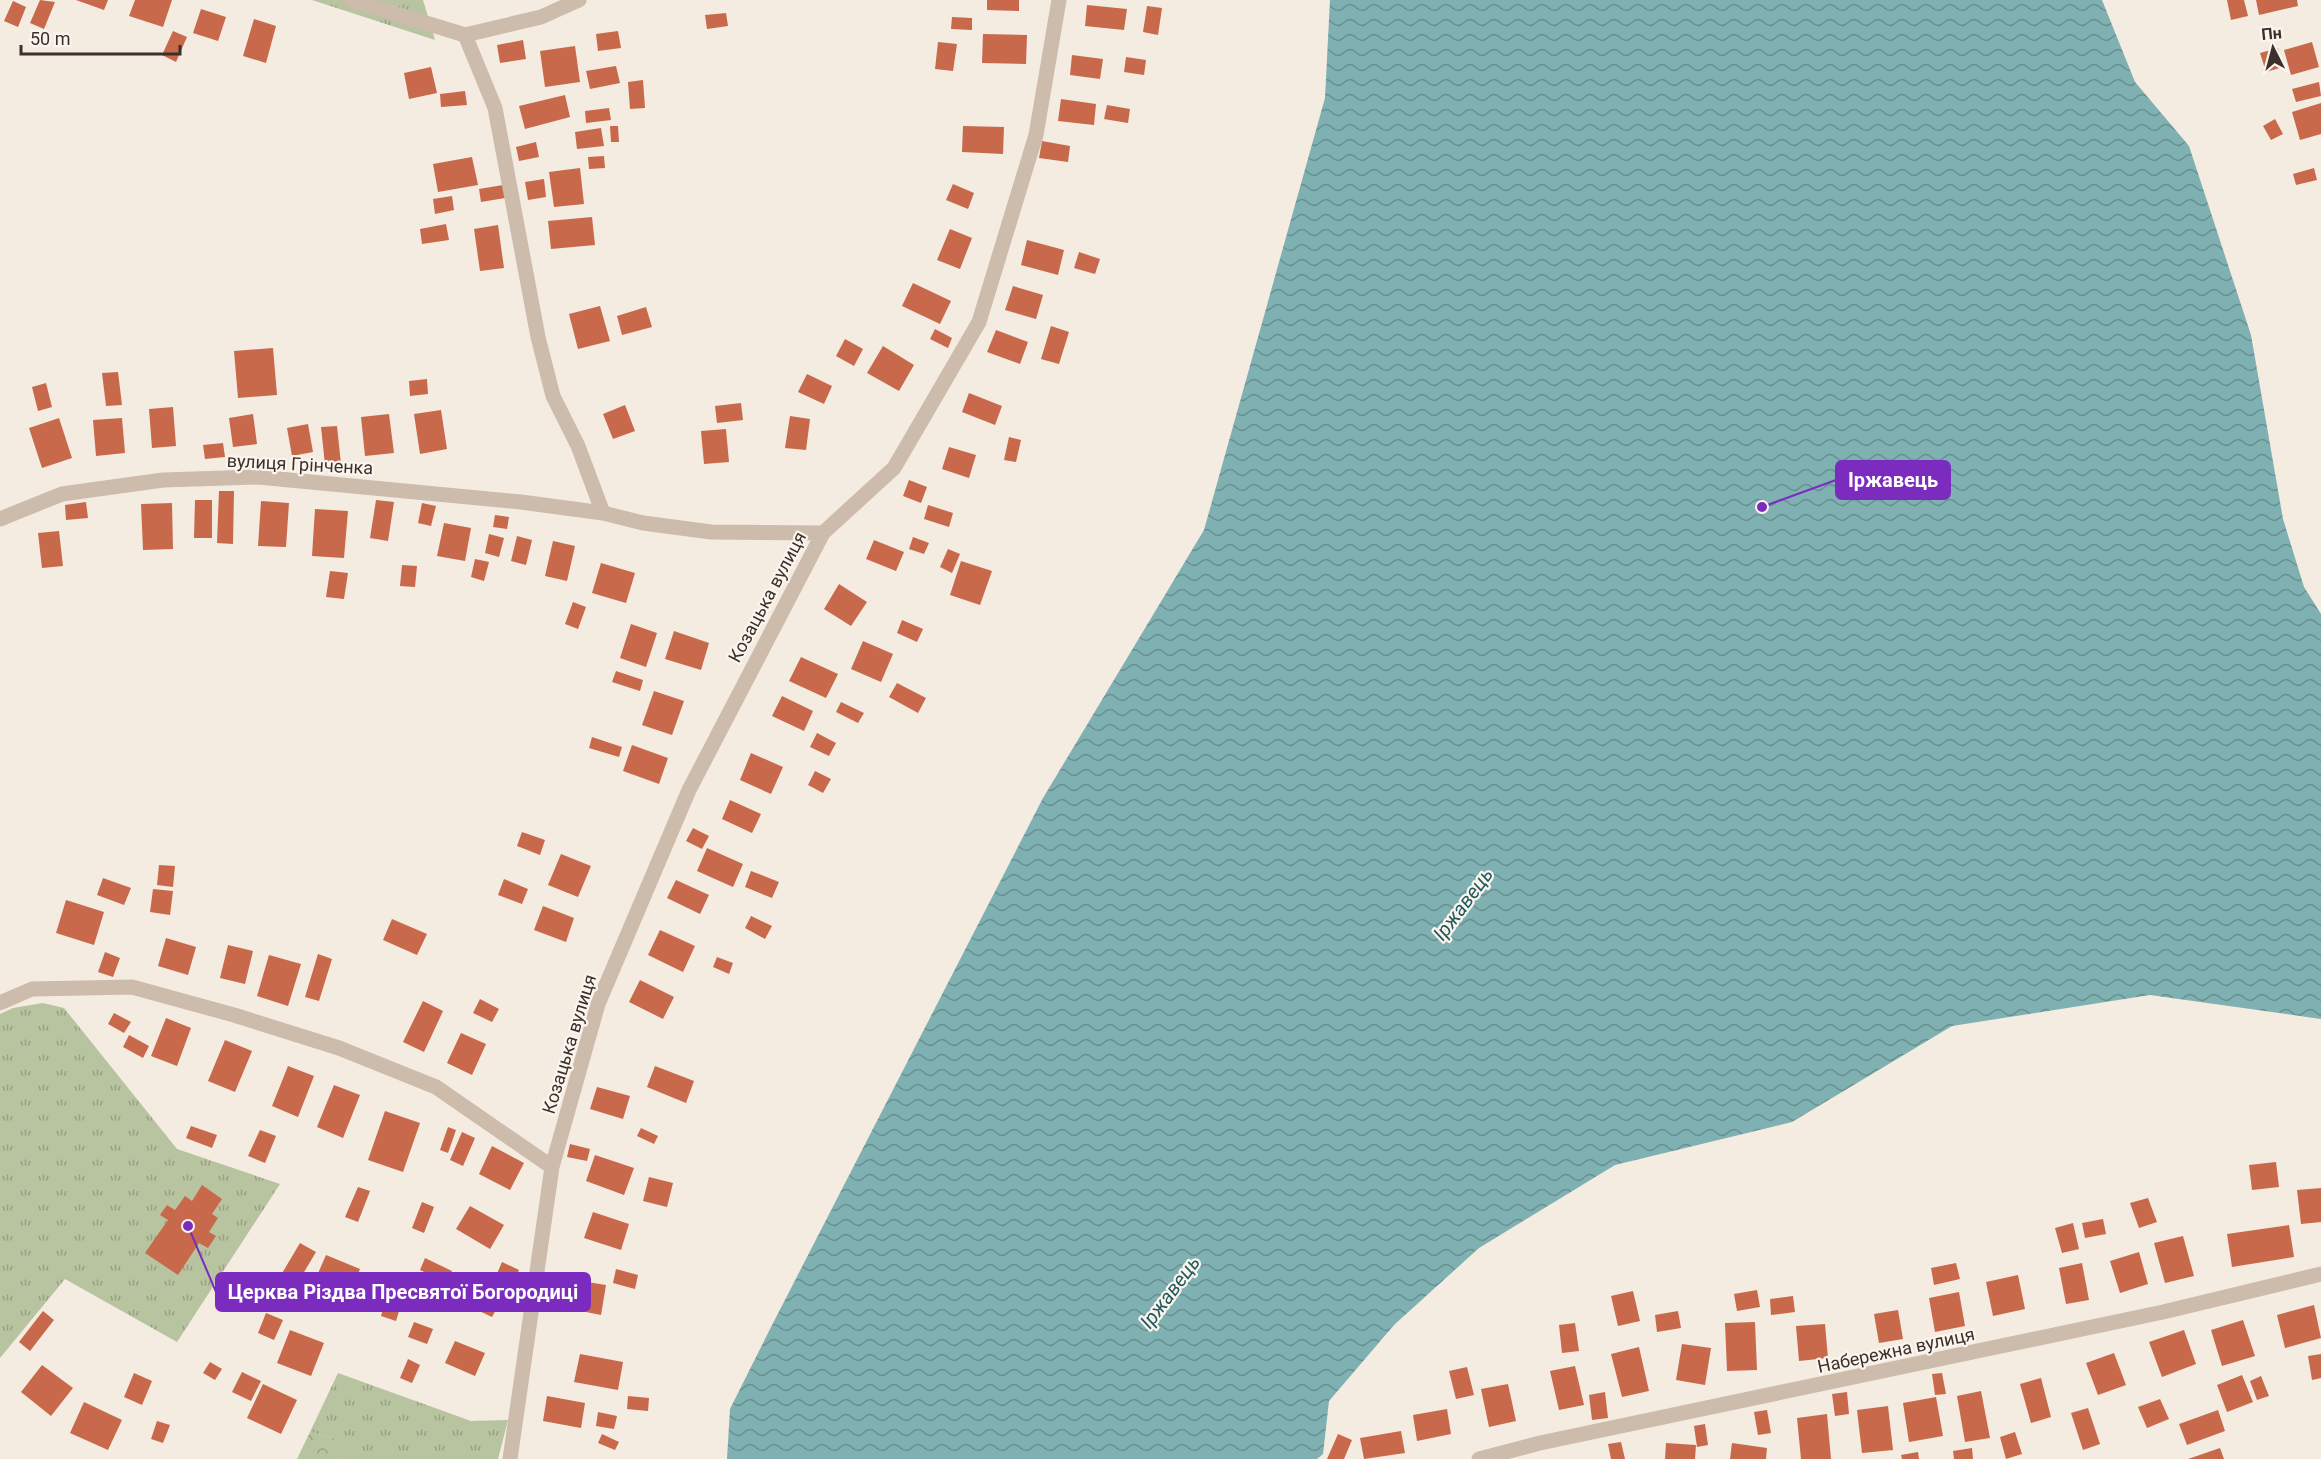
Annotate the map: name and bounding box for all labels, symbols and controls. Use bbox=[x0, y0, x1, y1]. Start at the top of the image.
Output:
scale bar bbox=[21, 18, 180, 56]
north arrow bbox=[2243, 18, 2303, 78]
text: Пн bbox=[2260, 23, 2283, 44]
text: 50 m bbox=[30, 28, 70, 49]
street label: вулиця Грінченка bbox=[226, 450, 374, 478]
callout: Іржавець bbox=[1836, 461, 1950, 499]
text: Іржавець bbox=[1848, 468, 1938, 492]
street label: Козацька вулиця bbox=[724, 528, 810, 666]
water label: Іржавець bbox=[1428, 863, 1498, 945]
street label: Козацька вулиця bbox=[538, 972, 600, 1116]
water label: Іржавець bbox=[1135, 1251, 1205, 1333]
callout: Церква Різдва Пресвятої Богородиці bbox=[216, 1273, 590, 1311]
text: Церква Різдва Пресвятої Богородиці bbox=[228, 1280, 578, 1304]
street label: Набережна вулиця bbox=[1816, 1323, 1976, 1377]

